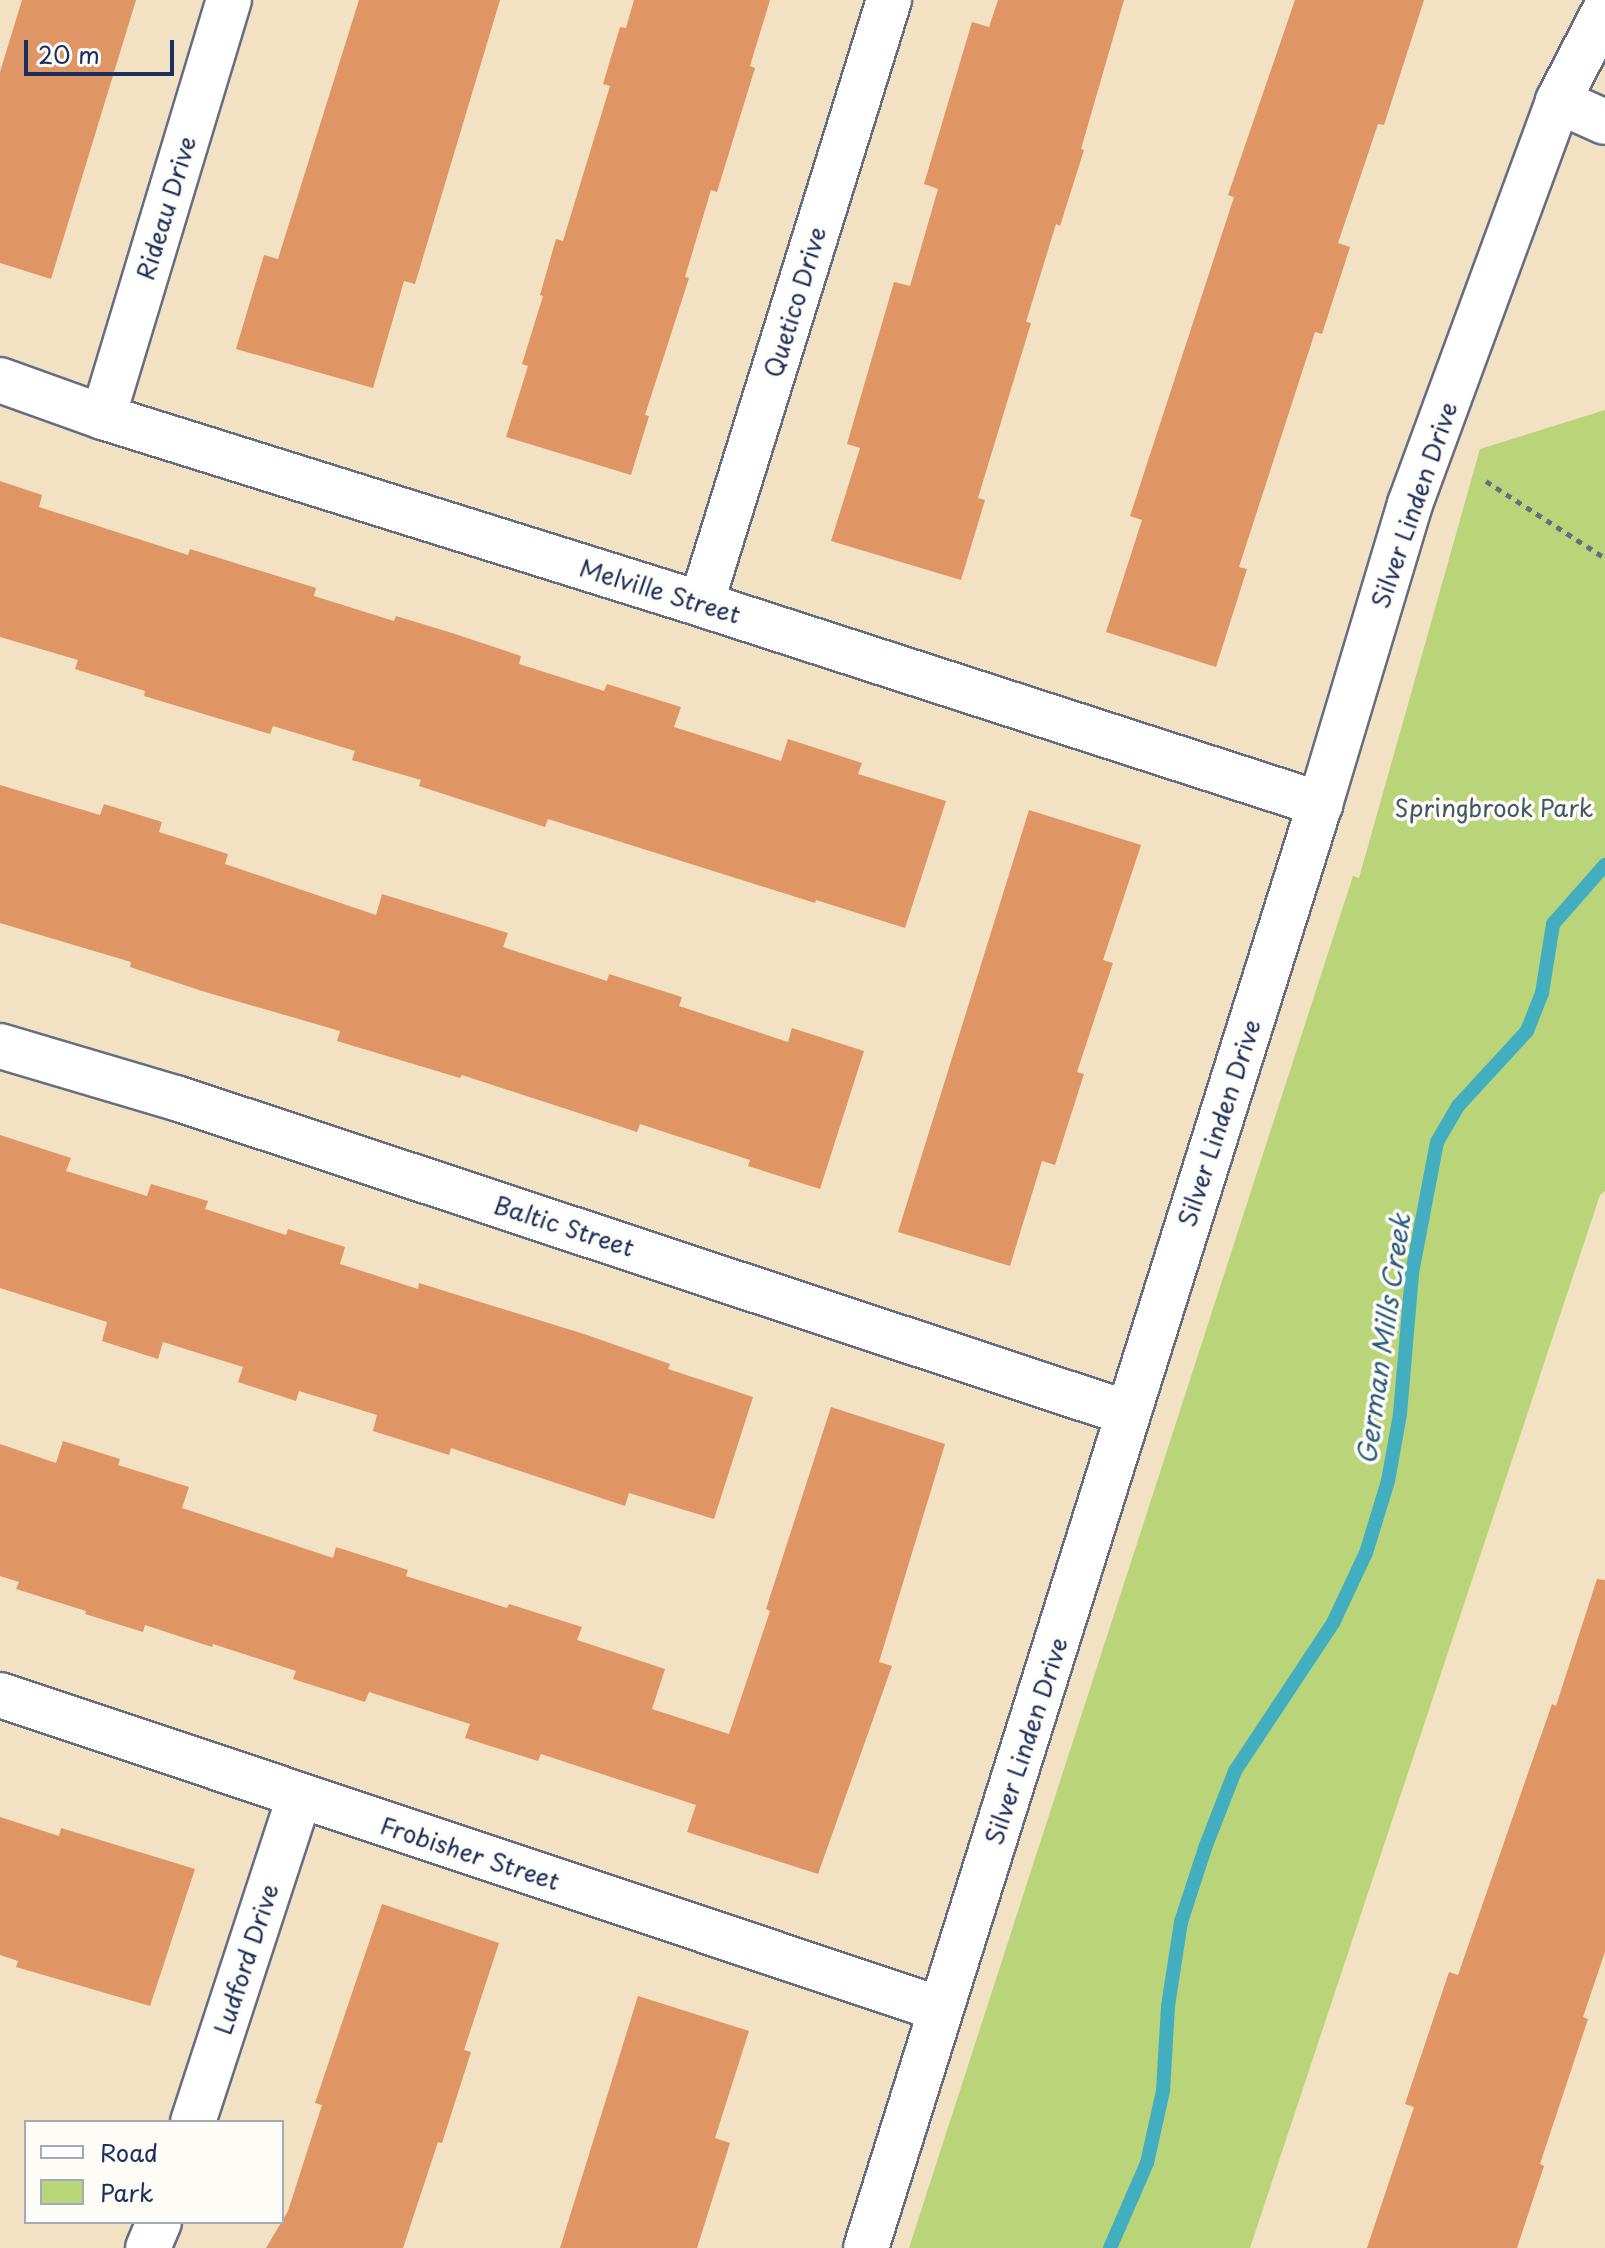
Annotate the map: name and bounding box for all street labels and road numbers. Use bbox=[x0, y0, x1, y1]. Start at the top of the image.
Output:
street label: Rideau Drive bbox=[131, 133, 201, 283]
street label: Quetico Drive bbox=[758, 223, 832, 381]
street label: Silver Linden Drive bbox=[1365, 398, 1463, 612]
street label: Melville Street bbox=[576, 553, 744, 629]
street label: Silver Linden Drive bbox=[1172, 1015, 1266, 1231]
street label: Baltic Street bbox=[490, 1190, 638, 1262]
street label: Silver Linden Drive bbox=[979, 1633, 1073, 1849]
street label: Frobisher Street bbox=[377, 1810, 563, 1896]
street label: Ludford Drive bbox=[208, 1880, 284, 2038]

